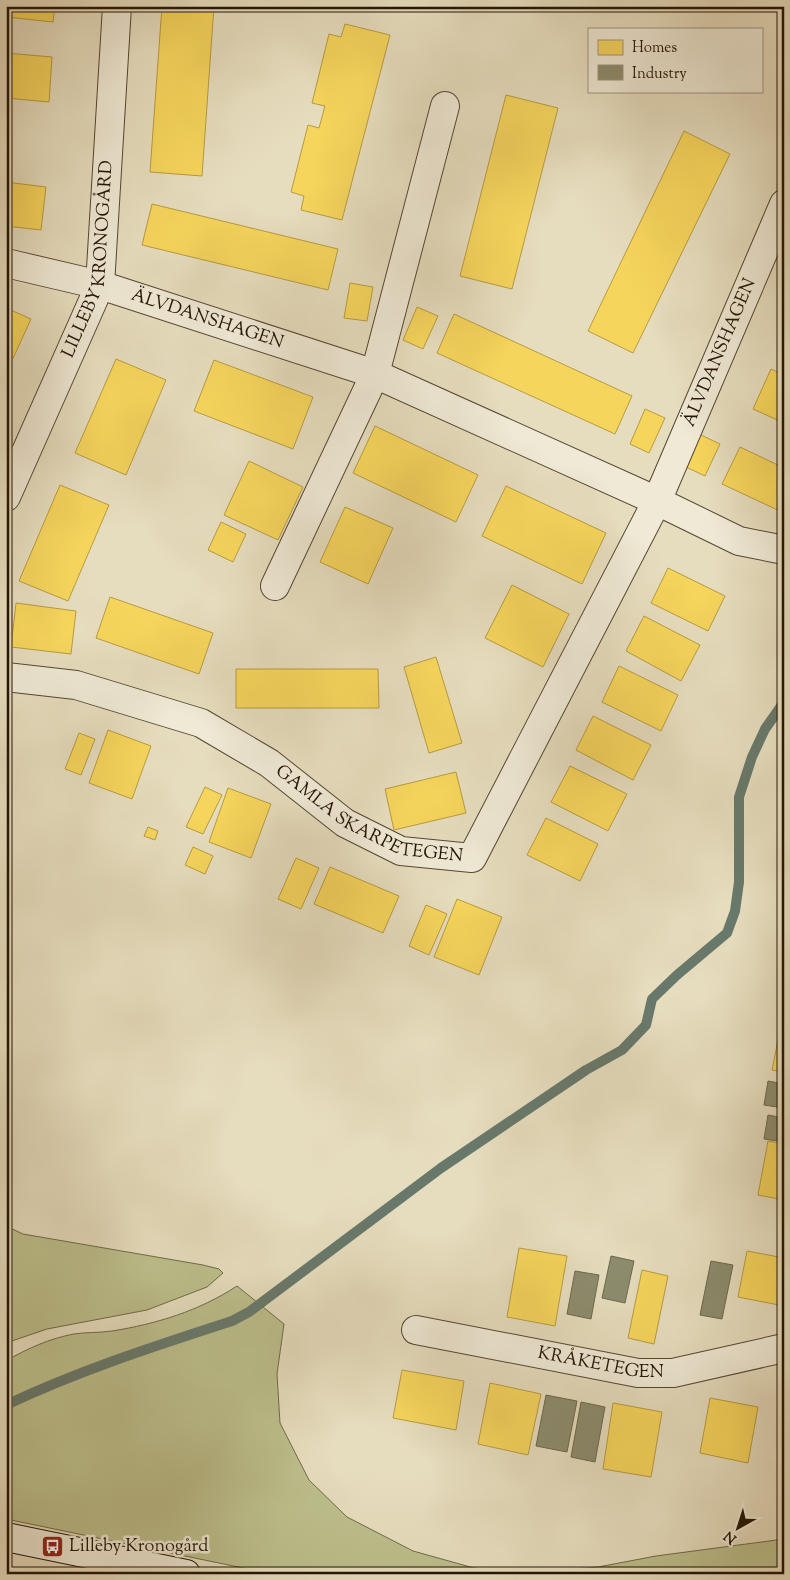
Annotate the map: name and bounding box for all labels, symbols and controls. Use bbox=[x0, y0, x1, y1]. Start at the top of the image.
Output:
legend bbox=[588, 28, 762, 92]
text: Homes bbox=[632, 38, 677, 59]
text: Industry bbox=[632, 64, 687, 85]
street label: LILLEBY KRONOGÅRD bbox=[56, 159, 121, 362]
street label: ÄLVDANSHAGEN bbox=[677, 275, 764, 431]
street label: ÄLVDANSHAGEN bbox=[127, 283, 287, 356]
street label: GAMLA SKARPETEGEN bbox=[269, 759, 464, 870]
street label: KRÅKETEGEN bbox=[535, 1341, 664, 1386]
north arrow bbox=[712, 1502, 762, 1552]
text: N bbox=[720, 1525, 742, 1548]
place label: Lilleby Kronogård bbox=[69, 1534, 208, 1560]
bus stop icon: Lilleby Kronogård bbox=[41, 1535, 65, 1559]

